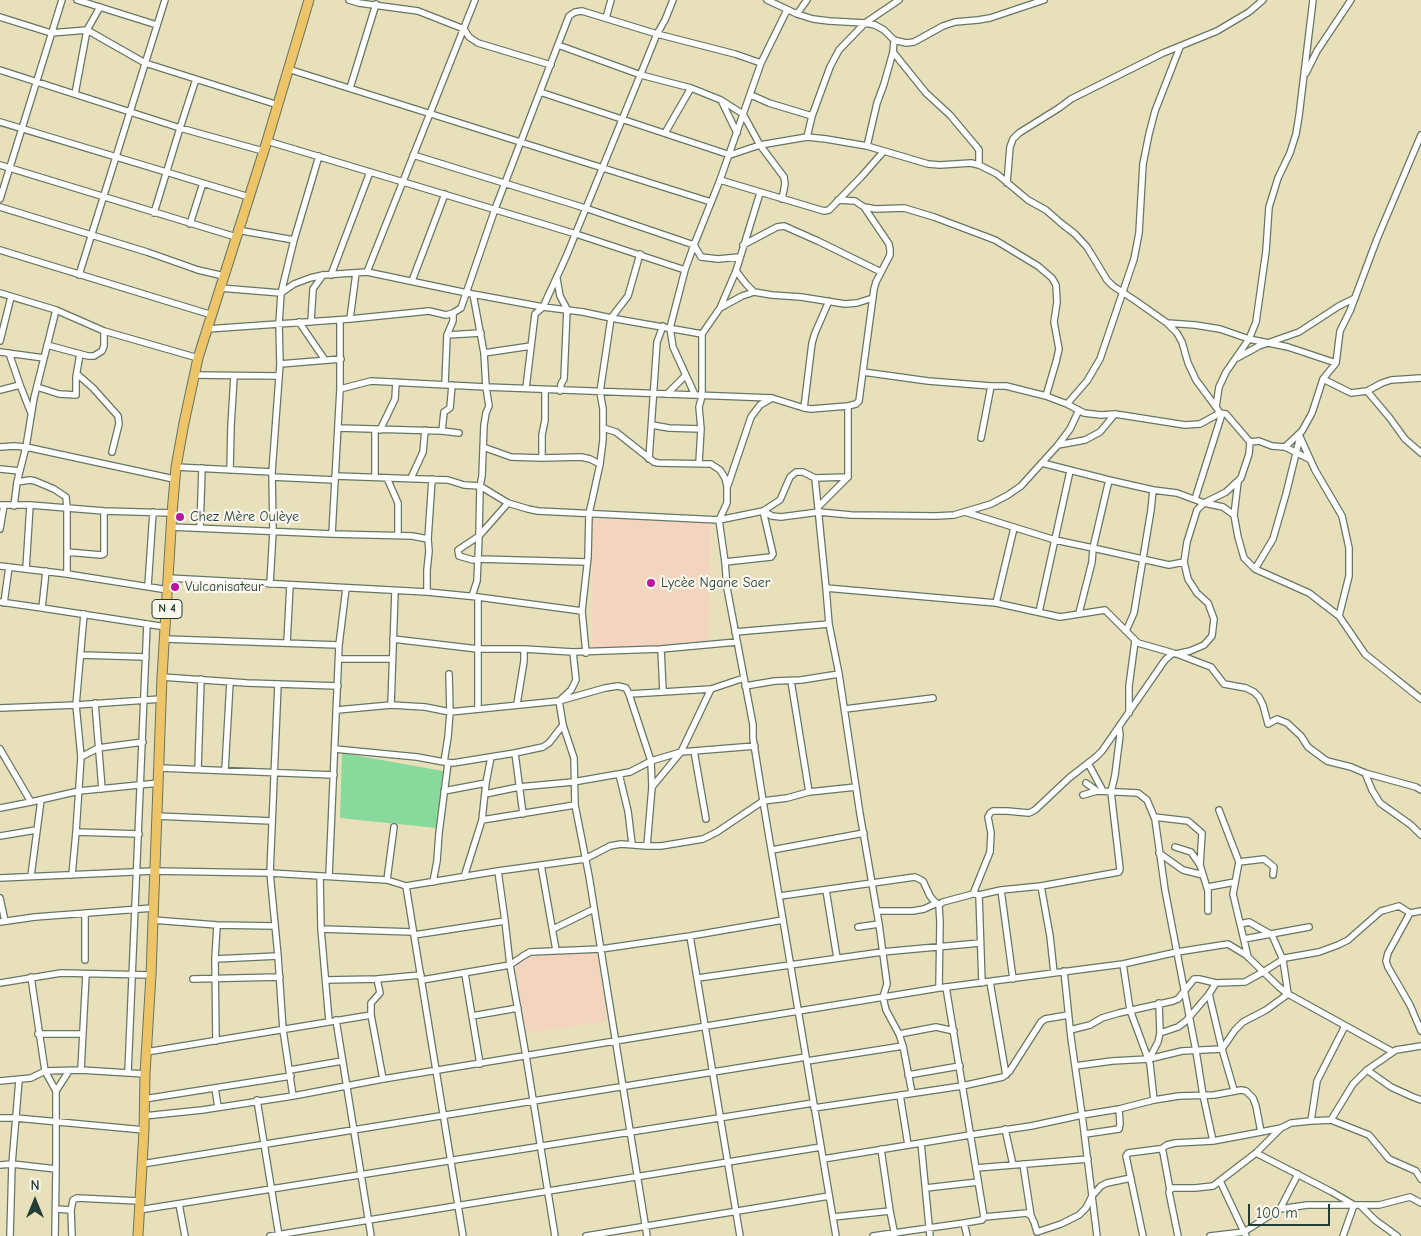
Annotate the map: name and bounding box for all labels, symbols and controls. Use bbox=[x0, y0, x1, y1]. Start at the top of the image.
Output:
place label: Chez Mère Oulèye bbox=[190, 509, 299, 525]
marker: Chez Mère Oulèye bbox=[174, 511, 186, 523]
place label: Lycèe Ngane Saer bbox=[661, 575, 770, 591]
marker: Lycèe Ngane Saer bbox=[645, 577, 657, 589]
place label: Vulcanisateur bbox=[185, 579, 264, 595]
marker: Vulcanisateur bbox=[169, 581, 181, 593]
road number: N 4 bbox=[152, 600, 182, 618]
north arrow bbox=[10, 1176, 60, 1226]
text: N bbox=[30, 1177, 40, 1194]
scale bar bbox=[1251, 1194, 1334, 1226]
text: 100 m bbox=[1256, 1204, 1298, 1222]

